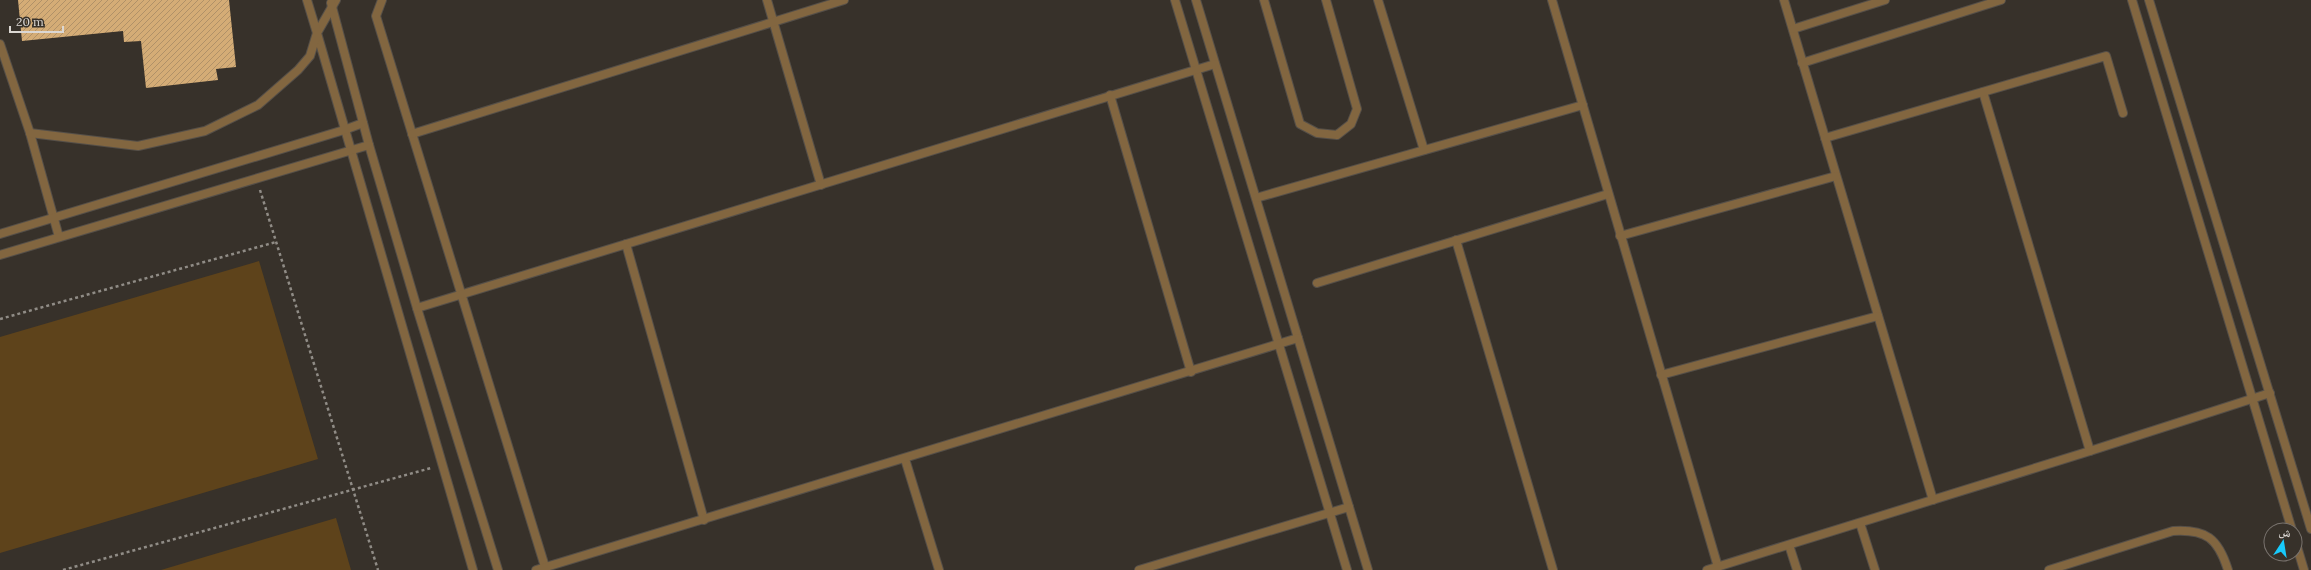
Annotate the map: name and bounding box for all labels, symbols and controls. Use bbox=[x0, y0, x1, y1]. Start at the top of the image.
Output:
scale bar bbox=[10, 8, 63, 34]
text: 20 m bbox=[16, 14, 44, 29]
north arrow bbox=[2263, 522, 2303, 562]
text: ش bbox=[2278, 524, 2293, 541]

